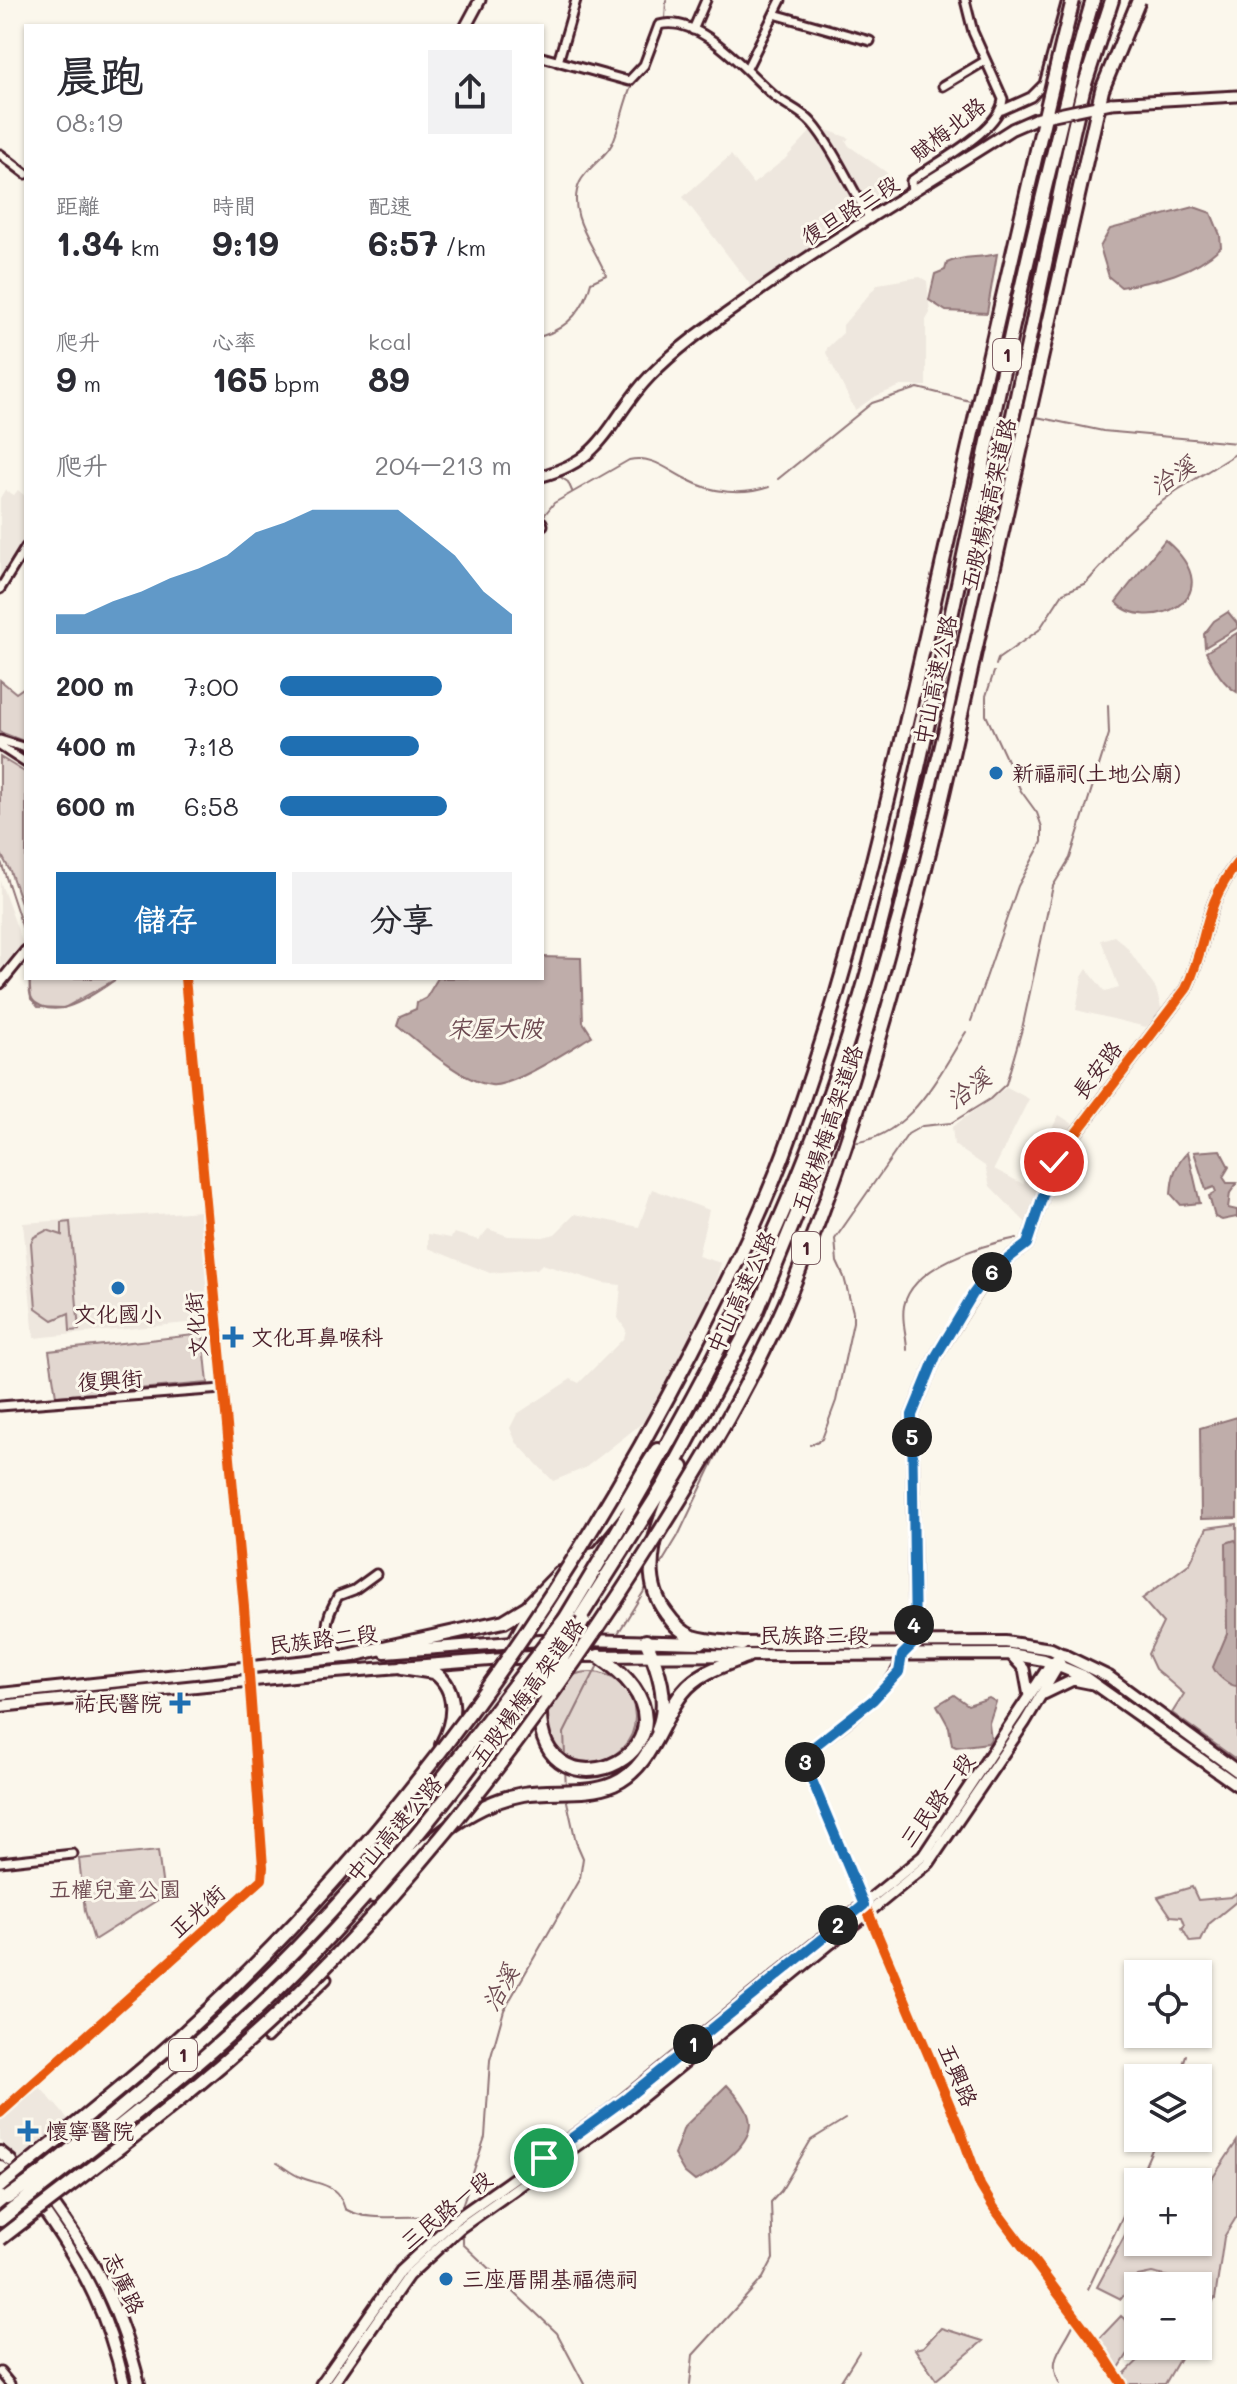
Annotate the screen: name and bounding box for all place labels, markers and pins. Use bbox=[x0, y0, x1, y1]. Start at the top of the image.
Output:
place label: 新福祠(土地公廟) bbox=[1012, 758, 1181, 787]
marker: 新福祠(土地公廟) bbox=[987, 764, 1005, 782]
pin bbox=[1020, 1128, 1088, 1196]
pin: 6 bbox=[972, 1252, 1012, 1292]
marker: 文化國小 bbox=[109, 1279, 127, 1297]
place label: 文化國小 bbox=[74, 1299, 162, 1328]
place label: 文化耳鼻喉科 bbox=[251, 1322, 383, 1351]
marker: 文化耳鼻喉科 bbox=[222, 1326, 244, 1348]
pin: 5 bbox=[892, 1417, 932, 1457]
pin: 4 bbox=[894, 1605, 934, 1645]
place label: 祐民醫院 bbox=[74, 1688, 162, 1717]
marker: 祐民醫院 bbox=[169, 1692, 191, 1714]
pin: 3 bbox=[785, 1742, 825, 1782]
pin: 2 bbox=[818, 1905, 858, 1945]
pin: 1 bbox=[673, 2024, 713, 2064]
place label: 懷寧醫院 bbox=[46, 2116, 134, 2145]
marker: 懷寧醫院 bbox=[17, 2120, 39, 2142]
pin bbox=[510, 2124, 578, 2192]
place label: 三座厝開基福德祠 bbox=[462, 2264, 638, 2293]
marker: 三座厝開基福德祠 bbox=[437, 2270, 455, 2288]

